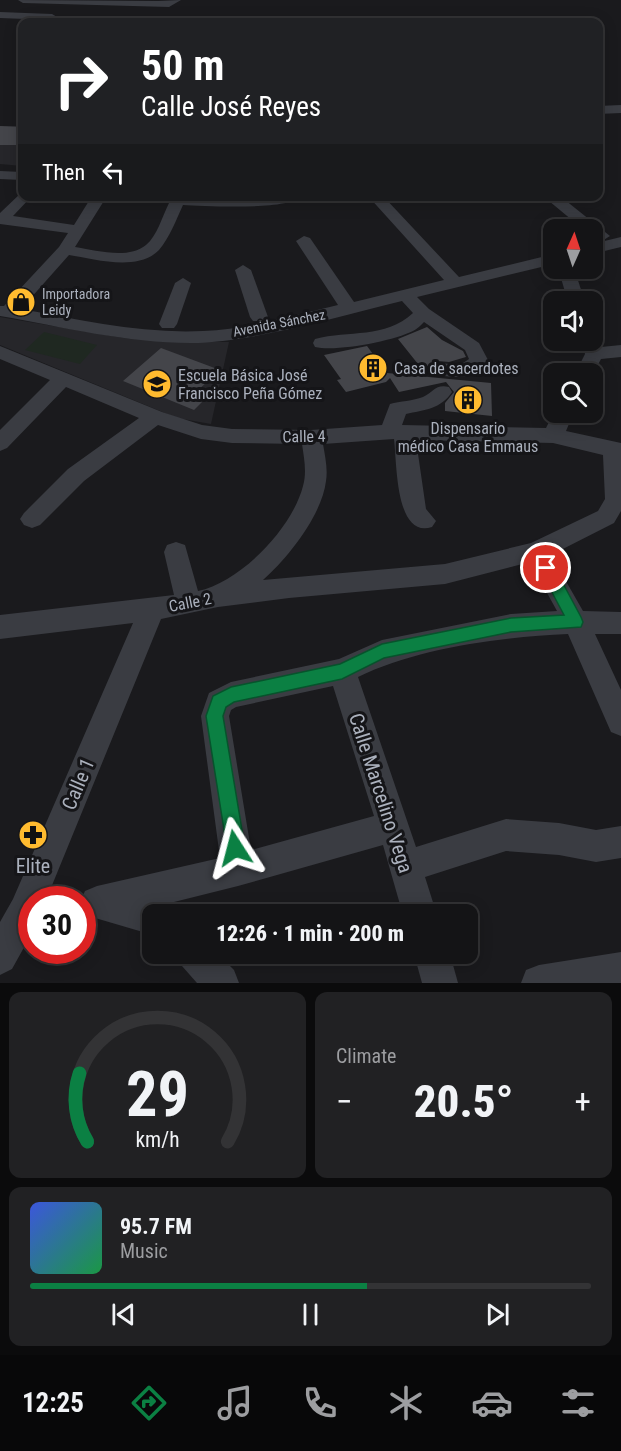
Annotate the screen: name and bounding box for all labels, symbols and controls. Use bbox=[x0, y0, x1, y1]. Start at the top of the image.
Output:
text: 50 m bbox=[141, 41, 224, 90]
icon: right bbox=[42, 42, 120, 120]
text: Calle José Reyes bbox=[141, 91, 321, 123]
icon: left bbox=[97, 156, 130, 189]
text: Then bbox=[42, 160, 85, 185]
north arrow bbox=[543, 219, 603, 279]
map controls bbox=[543, 219, 603, 423]
shop icon: Importadora Leidy bbox=[5, 286, 37, 318]
place label: Importadora Leidy bbox=[42, 286, 110, 318]
button: sound bbox=[543, 291, 603, 351]
street label: Avenida Sánchez bbox=[231, 306, 327, 340]
building icon: Casa de sacerdotes bbox=[357, 352, 389, 384]
place label: Casa de sacerdotes bbox=[394, 359, 519, 378]
button: search bbox=[543, 363, 603, 423]
place label: Escuela Básica José Francisco Peña Gómez bbox=[178, 366, 322, 403]
school or university icon: Escuela Básica José Francisco Peña Gómez bbox=[141, 368, 173, 400]
building icon: Dispensario médico Casa Emmaus bbox=[452, 384, 484, 416]
place label: Dispensario médico Casa Emmaus bbox=[398, 419, 538, 456]
street label: Calle 4 bbox=[282, 427, 326, 446]
pin bbox=[520, 542, 571, 593]
icon: arrive bbox=[529, 551, 562, 584]
street label: Calle 2 bbox=[167, 589, 213, 616]
street label: Calle Marcelino Vega bbox=[344, 710, 418, 876]
street label: Calle 1 bbox=[56, 754, 100, 814]
position arrow bbox=[203, 816, 267, 880]
pharmacy icon: Elite bbox=[17, 819, 49, 851]
place label: Elite bbox=[16, 854, 50, 878]
speed limit sign: 30 bbox=[18, 886, 96, 964]
text: 12:26 · 1 min · 200 m bbox=[216, 921, 404, 946]
text: Climate bbox=[336, 1044, 396, 1068]
text: 29 bbox=[126, 1058, 189, 1131]
text: 20.5° bbox=[414, 1075, 513, 1128]
text: − bbox=[336, 1082, 353, 1121]
text: + bbox=[575, 1082, 591, 1121]
text: km/h bbox=[135, 1127, 180, 1152]
text: 95.7 FM bbox=[120, 1214, 192, 1239]
text: Music bbox=[120, 1239, 168, 1263]
icon: previous bbox=[107, 1298, 140, 1331]
icon: pause bbox=[294, 1298, 327, 1331]
icon: next bbox=[481, 1298, 514, 1331]
icon: directions bbox=[128, 1382, 170, 1424]
icon: music bbox=[214, 1382, 256, 1424]
icon: phone bbox=[299, 1382, 341, 1424]
icon: climate bbox=[385, 1382, 427, 1424]
icon: car bbox=[471, 1382, 513, 1424]
icon: filters bbox=[557, 1382, 599, 1424]
text: 12:25 bbox=[22, 1387, 84, 1419]

